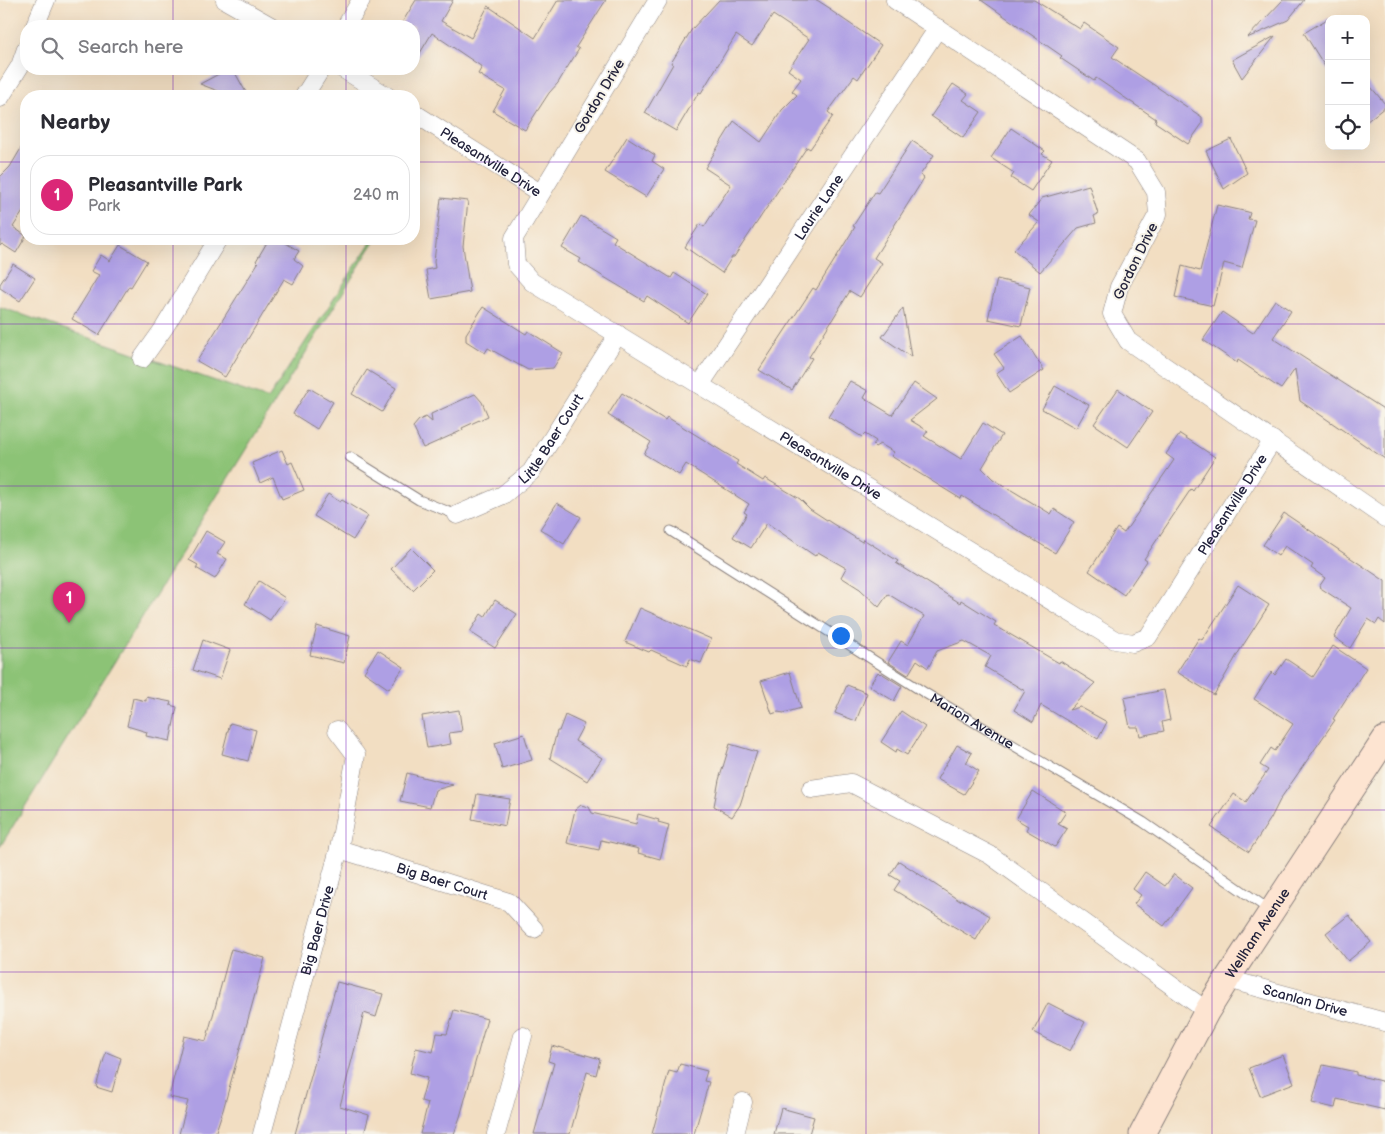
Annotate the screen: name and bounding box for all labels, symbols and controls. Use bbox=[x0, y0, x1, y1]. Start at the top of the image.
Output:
map controls bbox=[1325, 15, 1370, 150]
button: + bbox=[1325, 15, 1370, 60]
search box bbox=[20, 20, 420, 75]
icon: search bbox=[38, 34, 66, 62]
text: Search here bbox=[78, 36, 183, 59]
street label: Gordon Drive bbox=[571, 56, 628, 137]
button: − bbox=[1325, 60, 1370, 105]
button: locate bbox=[1325, 105, 1370, 150]
text: Nearby bbox=[40, 110, 110, 135]
street label: Pleasantville Drive bbox=[437, 124, 544, 201]
street label: Laurie Lane bbox=[791, 171, 847, 243]
text: Pleasantville Park bbox=[88, 174, 242, 197]
text: 1 bbox=[54, 186, 60, 205]
text: 240 m bbox=[353, 186, 399, 205]
text: Park bbox=[88, 197, 120, 216]
street label: Gordon Drive bbox=[1109, 220, 1161, 303]
street label: Little Baer Court bbox=[515, 390, 588, 488]
street label: Pleasantville Drive bbox=[777, 428, 885, 504]
street label: Pleasantville Drive bbox=[1194, 451, 1271, 558]
pin: 1 bbox=[53, 582, 85, 623]
your location bbox=[828, 623, 854, 649]
street label: Marion Avenue bbox=[927, 690, 1017, 753]
street label: Big Baer Court bbox=[394, 859, 490, 904]
street label: Big Baer Drive bbox=[297, 884, 338, 977]
street label: Wellham Avenue bbox=[1222, 885, 1294, 982]
street label: Scanlan Drive bbox=[1261, 981, 1349, 1020]

